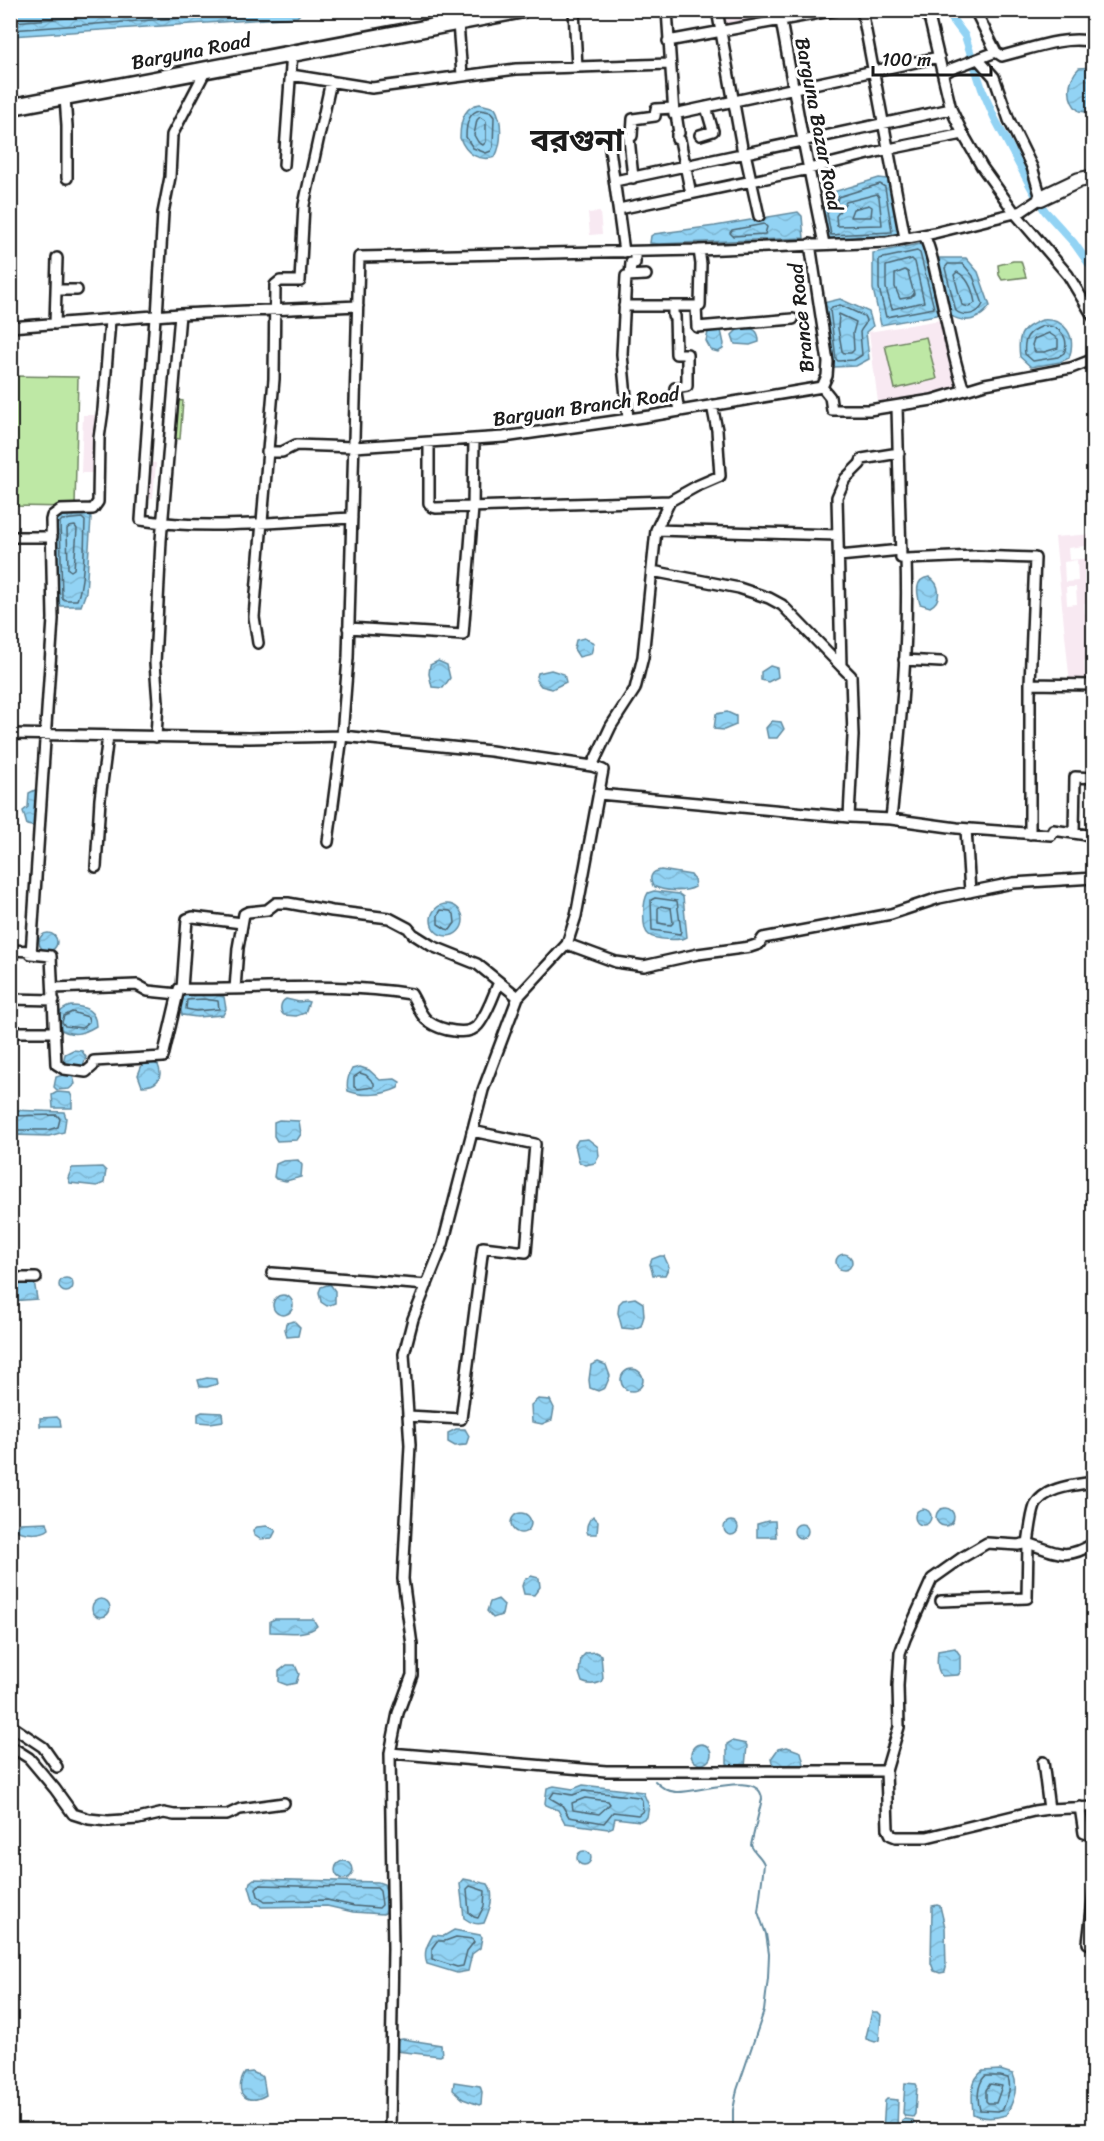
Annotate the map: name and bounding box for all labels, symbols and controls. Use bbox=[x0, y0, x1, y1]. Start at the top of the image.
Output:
street label: Barguna Road bbox=[129, 23, 255, 80]
street label: Barguna Bazar Road bbox=[785, 34, 853, 215]
scale bar bbox=[873, 39, 992, 77]
text: 100 m bbox=[882, 44, 931, 76]
district label: বরগুনা bbox=[529, 112, 625, 169]
street label: Brance Road bbox=[778, 260, 825, 374]
street label: Barguan Branch Road bbox=[491, 376, 683, 437]

